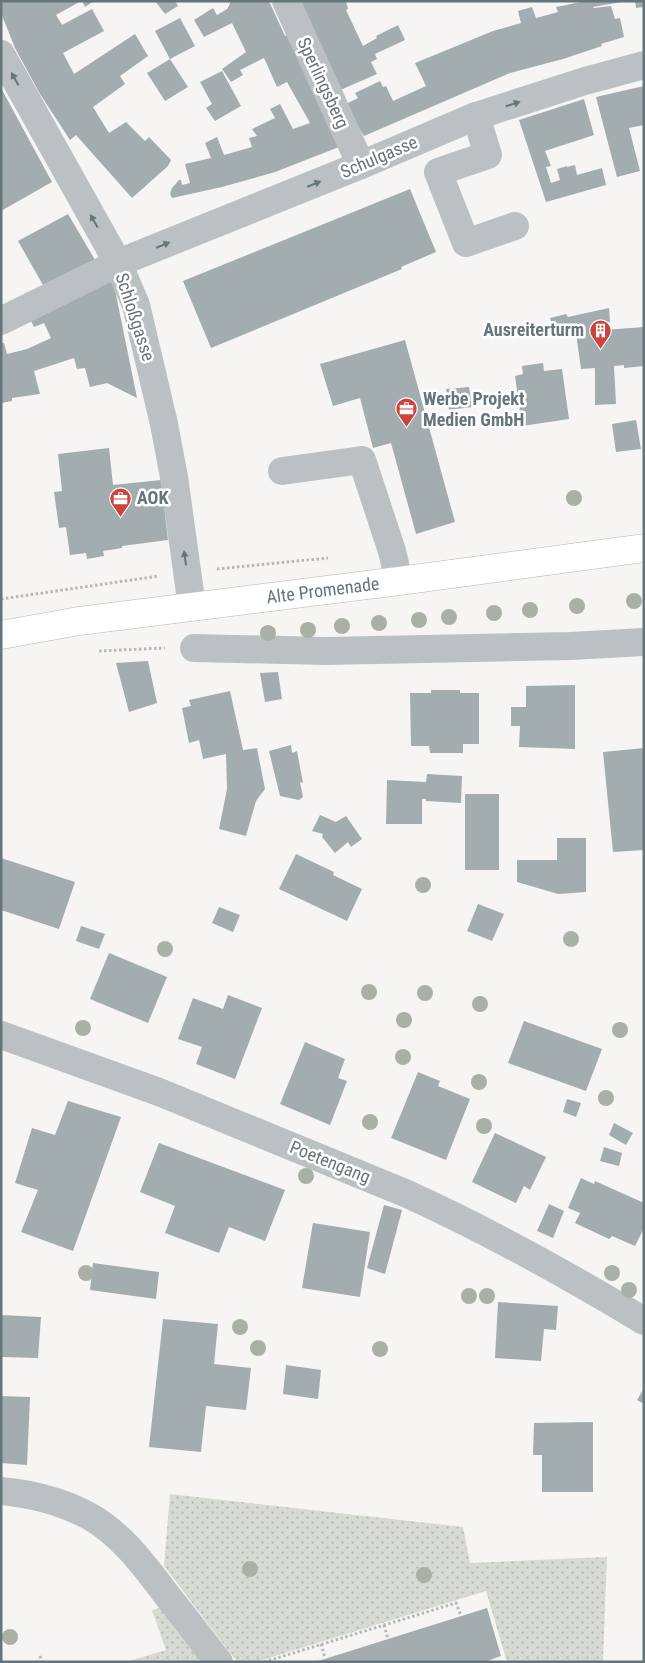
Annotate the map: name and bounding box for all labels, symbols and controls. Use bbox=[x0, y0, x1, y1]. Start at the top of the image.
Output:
street label: Sperlingsberg bbox=[293, 34, 354, 132]
one-way arrow bbox=[10, 73, 19, 86]
one-way arrow bbox=[506, 100, 521, 107]
street label: Schulgasse bbox=[337, 131, 420, 182]
one-way arrow bbox=[307, 180, 322, 188]
one-way arrow bbox=[90, 214, 99, 228]
one-way arrow bbox=[156, 241, 171, 249]
street label: Schloßgasse bbox=[111, 270, 160, 363]
building icon: Ausreiterturm bbox=[588, 318, 612, 349]
place label: Ausreiterturm bbox=[483, 319, 584, 340]
place label: Werbe Projekt Medien GmbH bbox=[423, 388, 525, 430]
office icon: Werbe Projekt Medien GmbH bbox=[395, 397, 419, 428]
office icon: AOK bbox=[109, 486, 133, 517]
place label: AOK bbox=[137, 487, 169, 508]
one-way arrow bbox=[181, 550, 189, 566]
street label: Alte Promenade bbox=[265, 573, 380, 607]
street label: Poetengang bbox=[287, 1136, 373, 1187]

